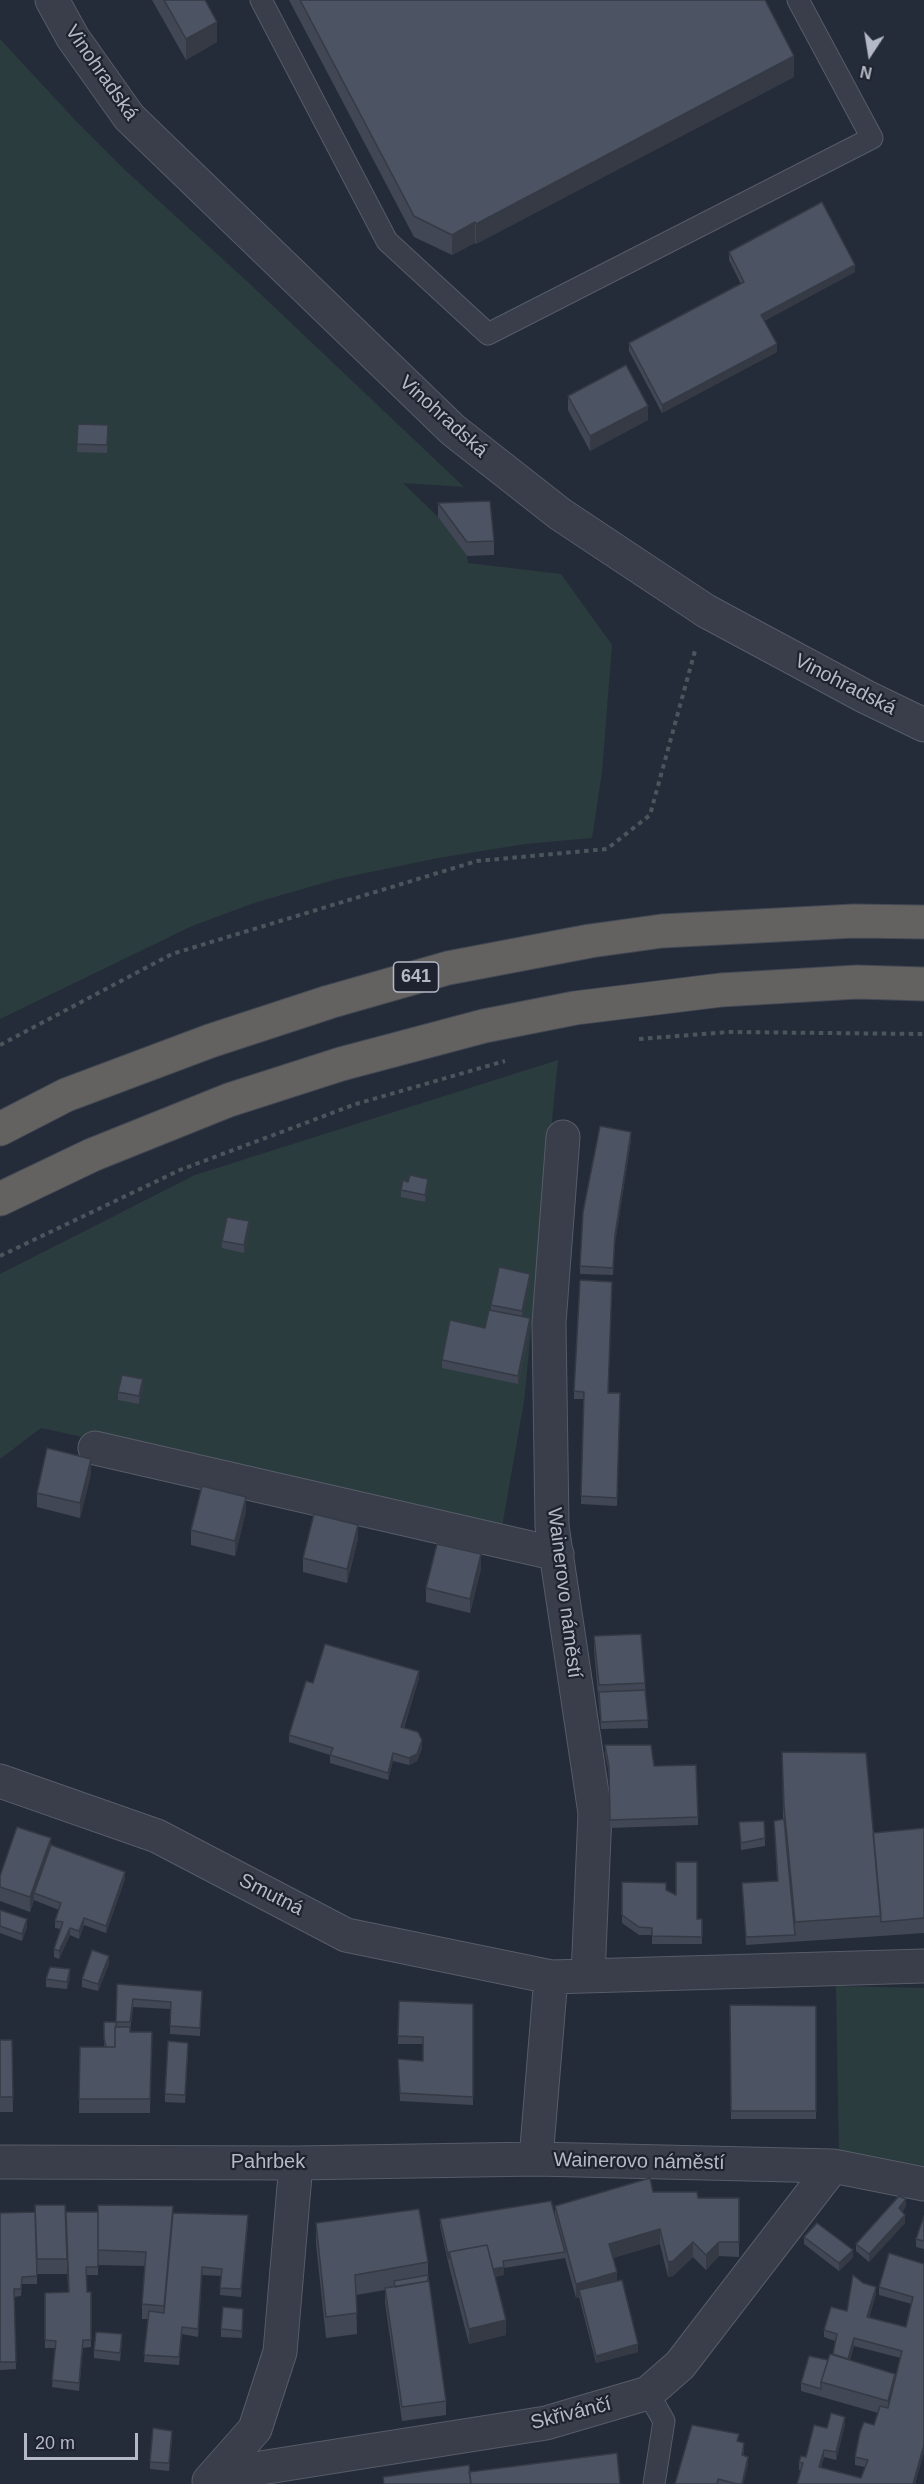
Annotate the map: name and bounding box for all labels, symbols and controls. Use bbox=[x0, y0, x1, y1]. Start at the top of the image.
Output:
street label: Vinohradská bbox=[59, 21, 143, 125]
north arrow bbox=[840, 24, 900, 84]
text: N bbox=[859, 63, 874, 82]
street label: Vinohradská bbox=[394, 371, 492, 463]
street label: Vinohradská bbox=[790, 649, 900, 721]
road number: 641 bbox=[394, 962, 438, 992]
street label: Wainerovo náměstí bbox=[542, 1506, 586, 1680]
street label: Smutná bbox=[235, 1869, 307, 1921]
street label: Wainerovo náměstí bbox=[553, 2149, 725, 2175]
street label: Pahrbek bbox=[231, 2150, 305, 2174]
street label: Skřivánčí bbox=[528, 2392, 614, 2436]
scale bar bbox=[27, 2421, 141, 2459]
text: 20 m bbox=[35, 2433, 75, 2453]

